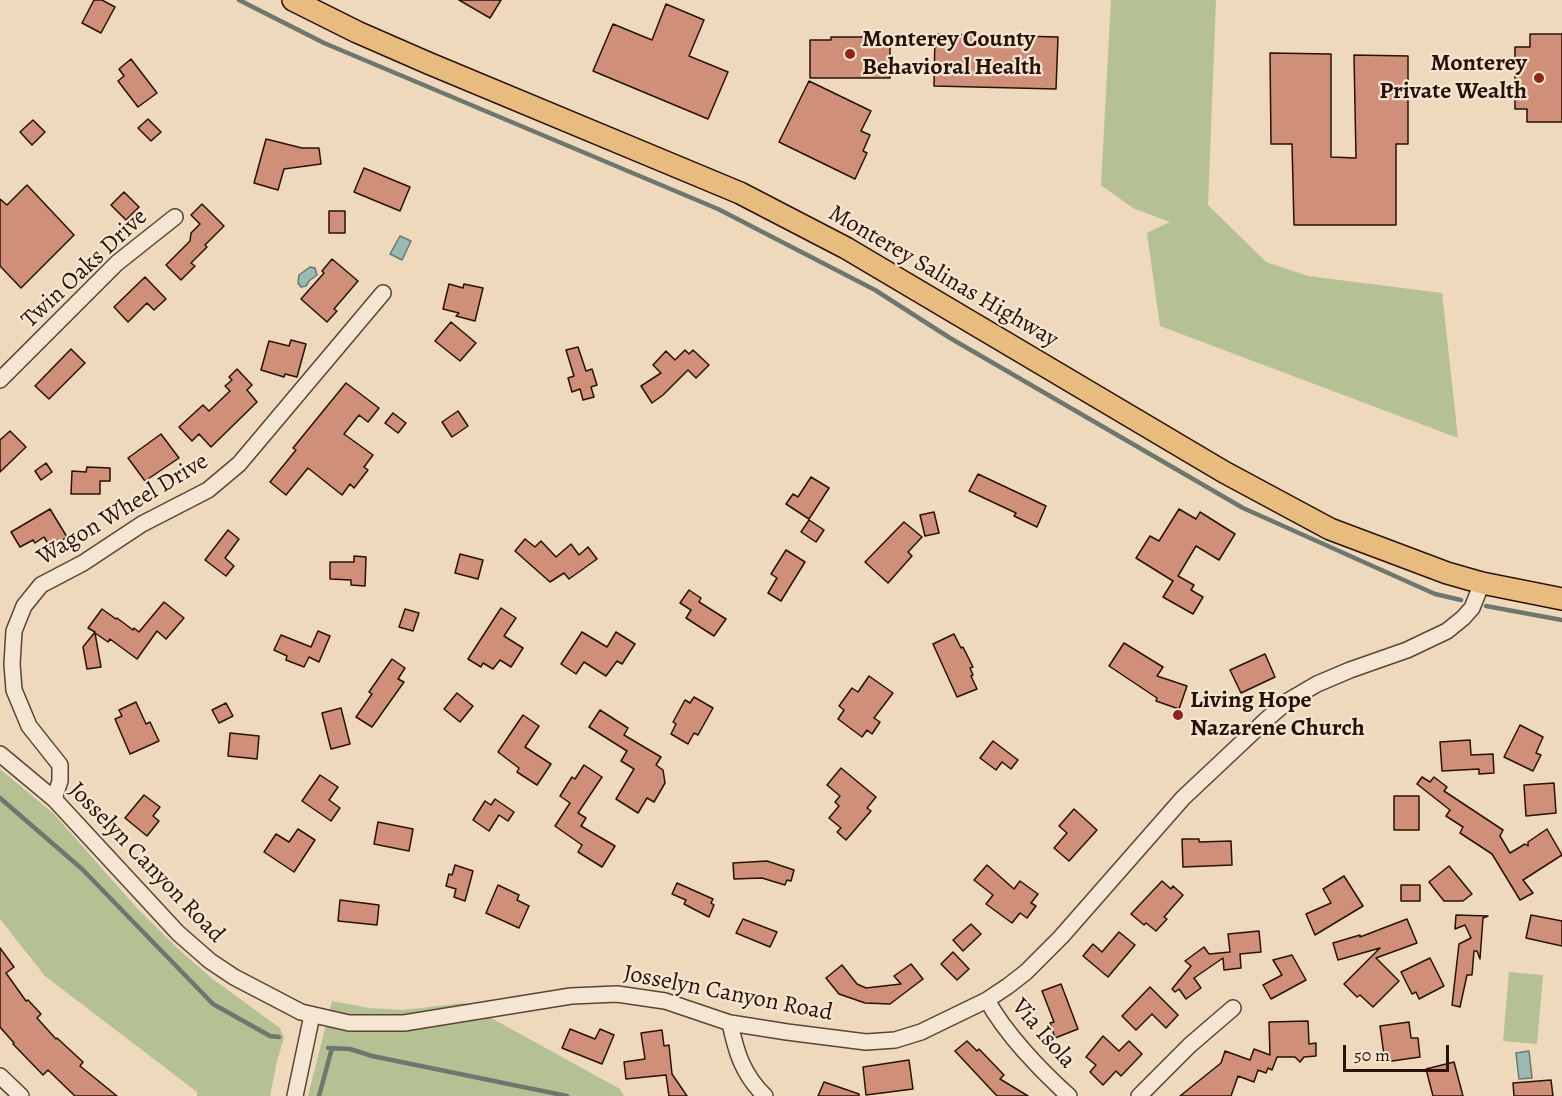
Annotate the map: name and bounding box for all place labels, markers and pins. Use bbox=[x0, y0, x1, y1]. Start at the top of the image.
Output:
place label: Monterey County Behavioral Health bbox=[862, 26, 1042, 82]
marker: Monterey County Behavioral Health bbox=[843, 47, 857, 61]
place label: Monterey Private Wealth bbox=[1379, 50, 1527, 106]
marker: Monterey Private Wealth bbox=[1532, 71, 1546, 85]
place label: Living Hope Nazarene Church bbox=[1190, 687, 1365, 743]
marker: Living Hope Nazarene Church bbox=[1171, 708, 1185, 722]

